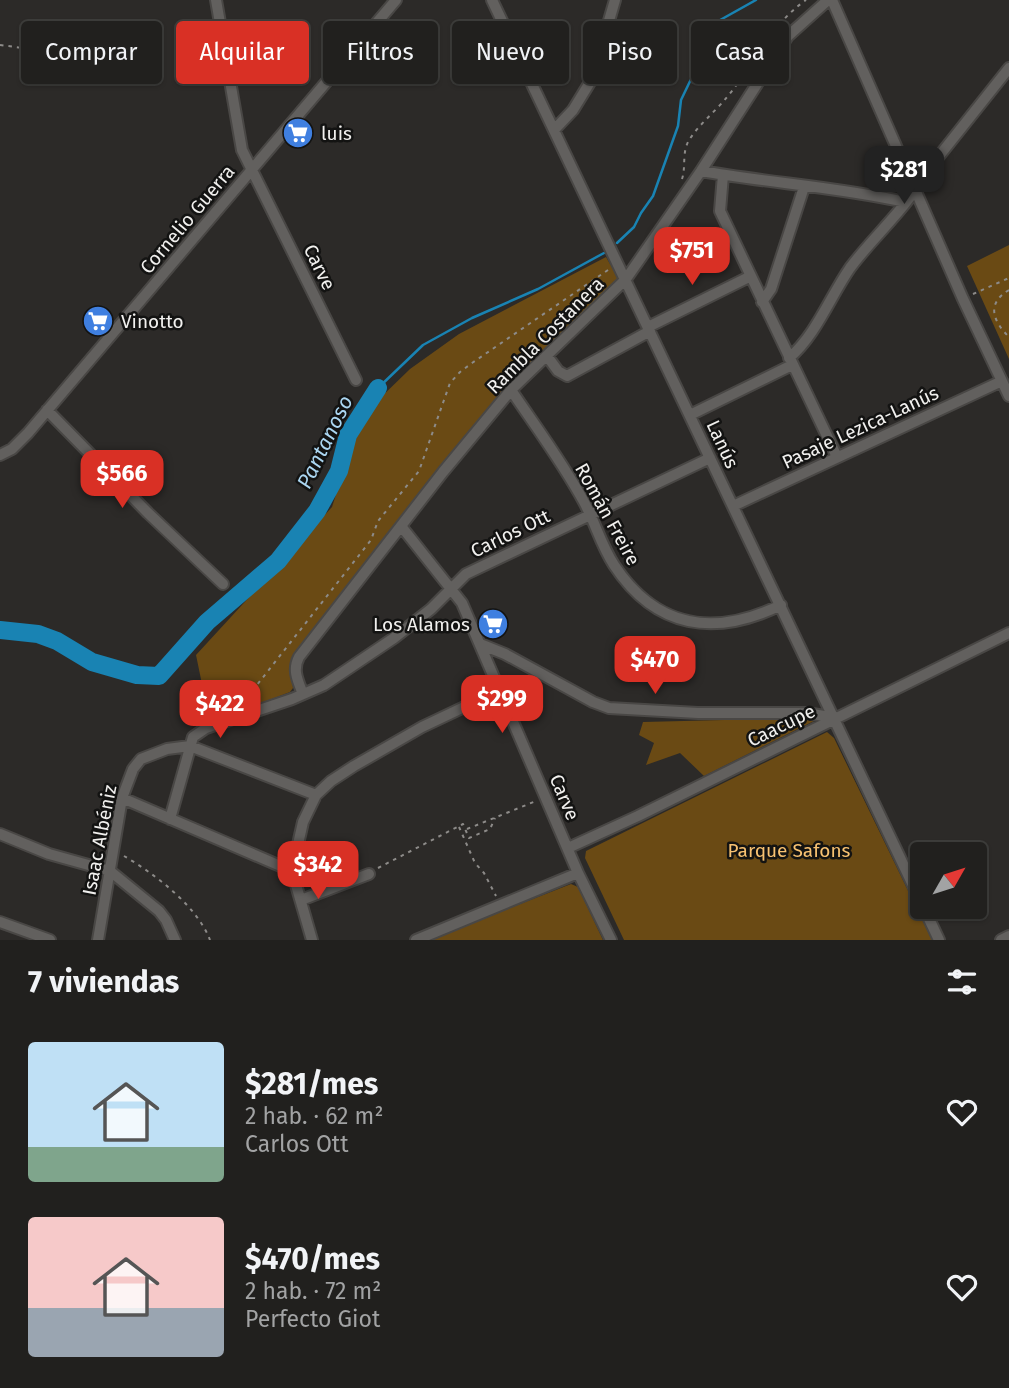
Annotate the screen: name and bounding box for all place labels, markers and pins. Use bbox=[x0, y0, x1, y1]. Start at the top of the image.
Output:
supermarket icon: luis bbox=[281, 116, 315, 150]
place label: luis bbox=[321, 122, 352, 145]
pin: $281 bbox=[863, 146, 945, 206]
pin: $751 bbox=[651, 228, 733, 287]
supermarket icon: Vinotto bbox=[81, 304, 115, 338]
place label: Vinotto bbox=[121, 310, 184, 333]
pin: $566 bbox=[81, 450, 163, 510]
supermarket icon: Los Alamos bbox=[476, 607, 510, 641]
place label: Los Alamos bbox=[373, 613, 470, 636]
pin: $470 bbox=[614, 636, 696, 696]
pin: $299 bbox=[461, 676, 543, 735]
pin: $422 bbox=[179, 680, 261, 740]
pin: $342 bbox=[277, 842, 359, 901]

